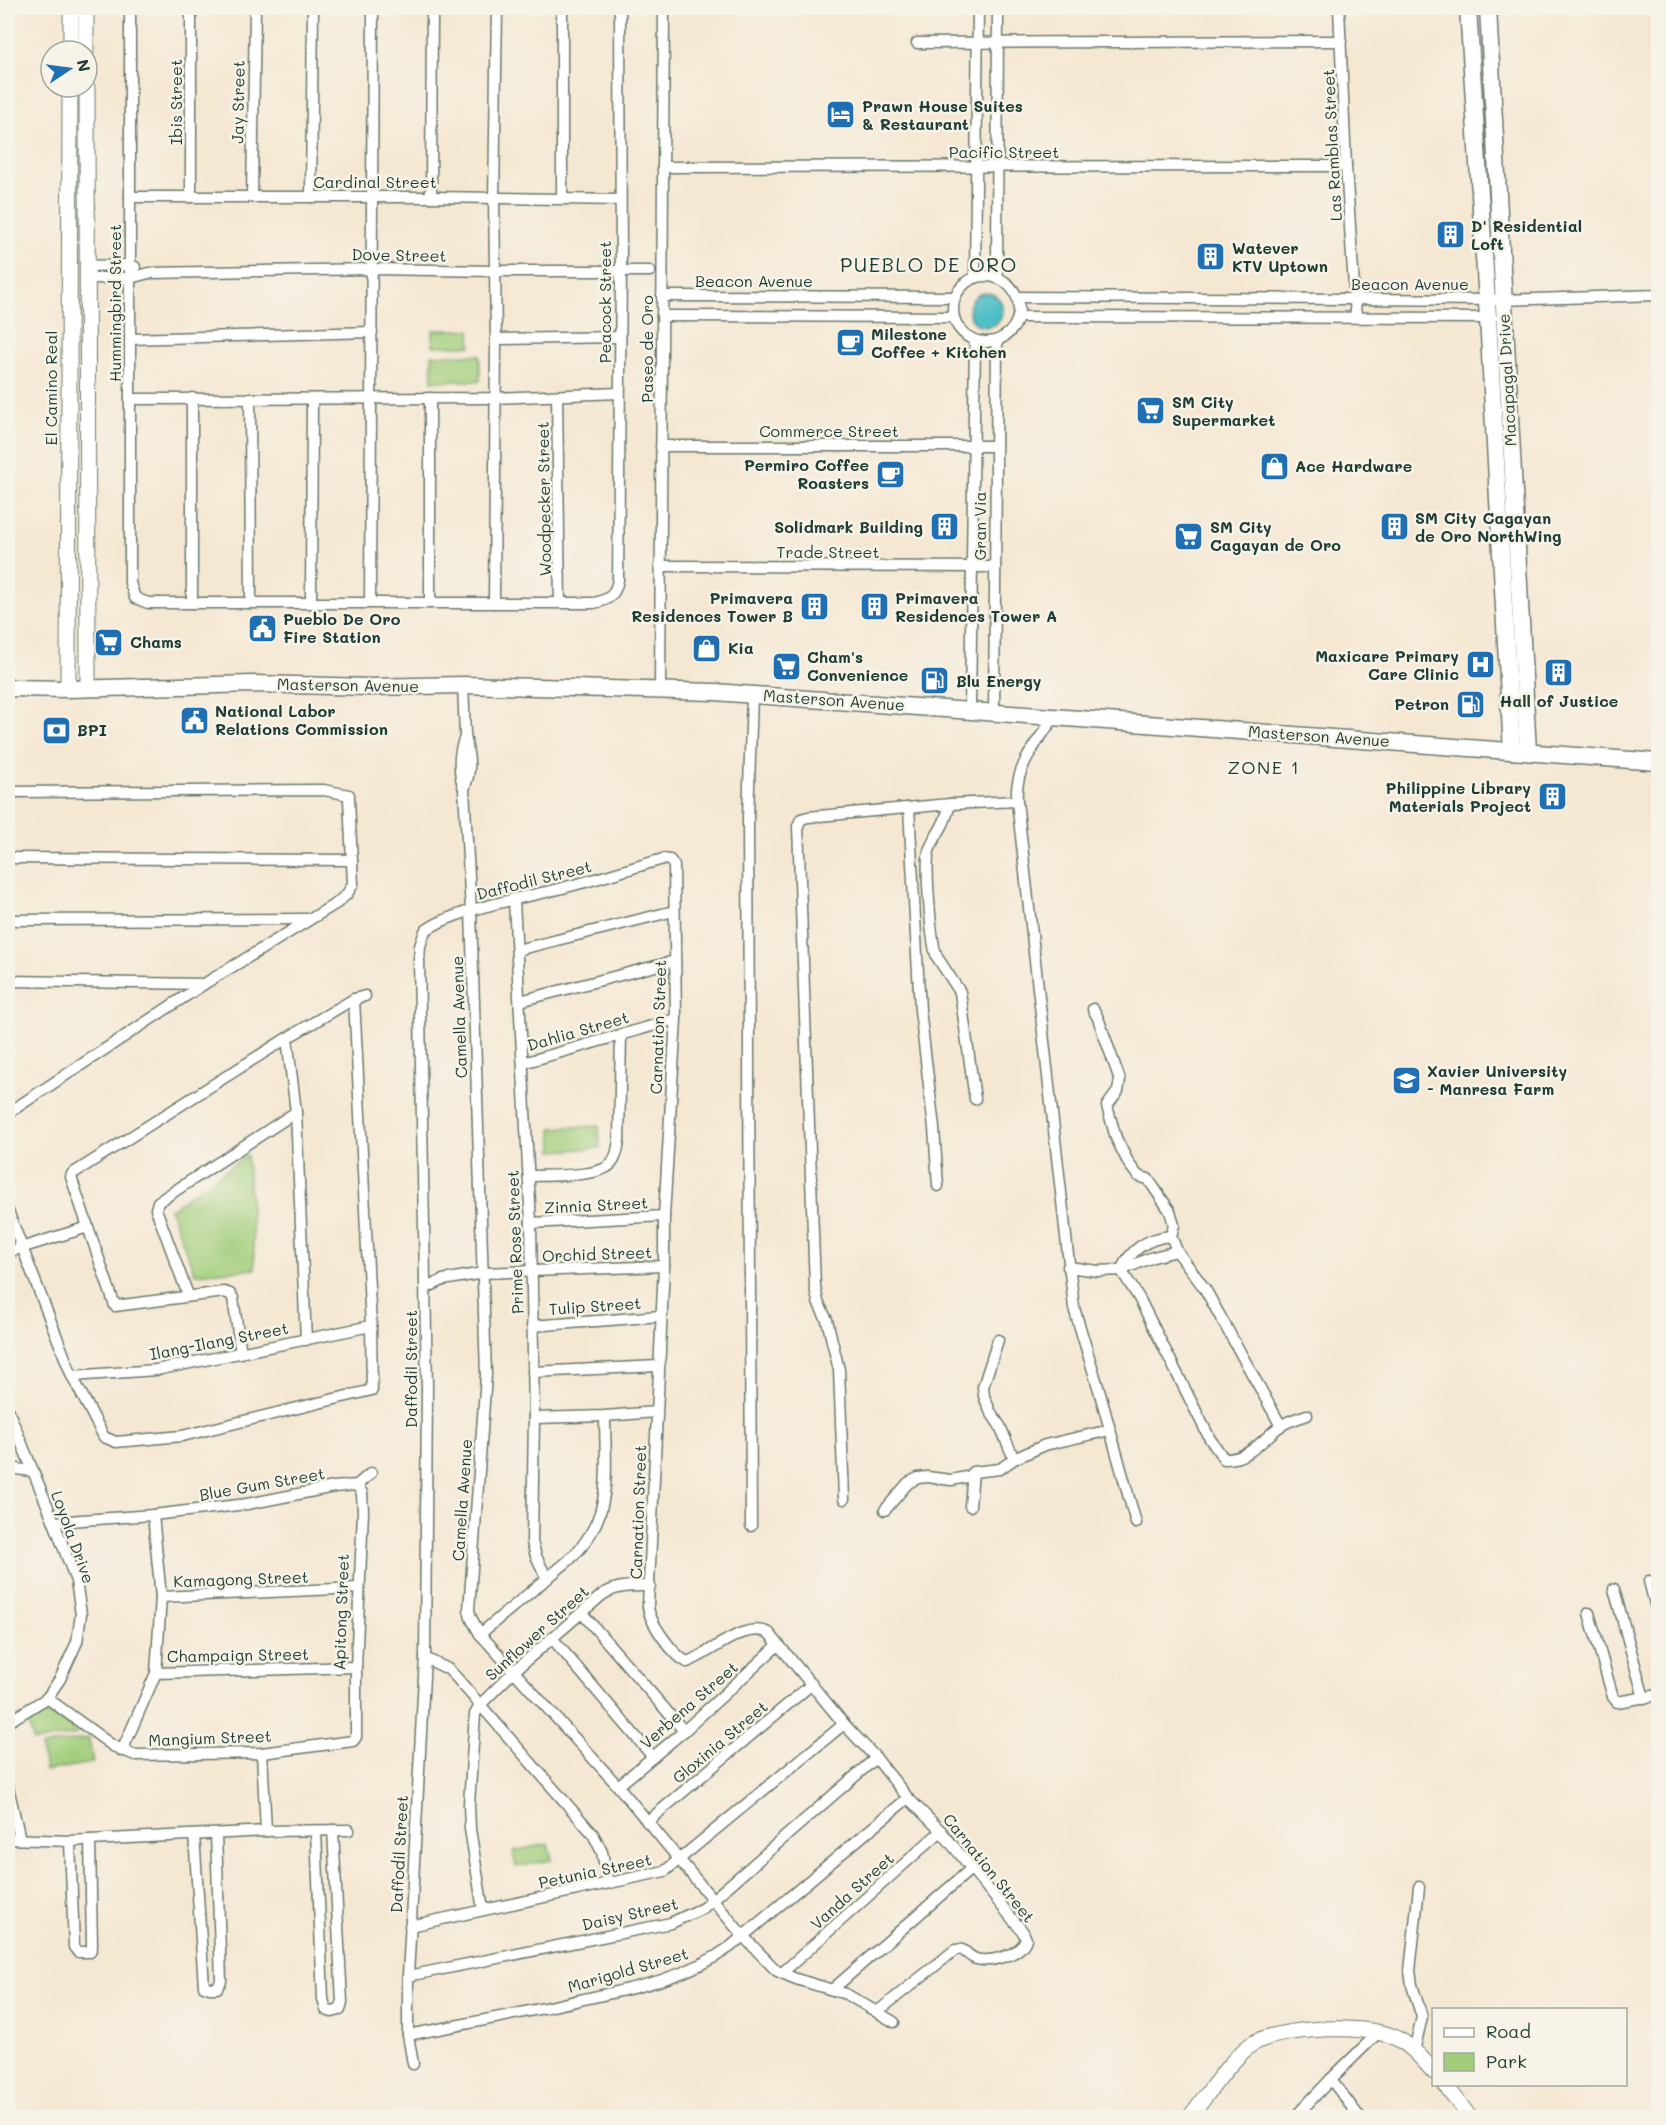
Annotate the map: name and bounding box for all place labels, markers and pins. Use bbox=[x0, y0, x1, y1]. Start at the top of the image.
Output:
place label: Prawn House Suites & Restaurant bbox=[862, 95, 1023, 134]
hotel icon: Prawn House Suites & Restaurant bbox=[825, 99, 857, 131]
place label: D' Residential Loft bbox=[1471, 215, 1582, 254]
building icon: D' Residential Loft bbox=[1434, 219, 1466, 251]
place label: Watever KTV Uptown bbox=[1232, 237, 1328, 276]
building icon: Watever KTV Uptown bbox=[1195, 241, 1227, 273]
place label: Milestone Coffee + Kitchen bbox=[871, 323, 1006, 362]
cafe icon: Milestone Coffee + Kitchen bbox=[834, 327, 866, 359]
place label: SM City Supermarket bbox=[1172, 391, 1275, 430]
supermarket icon: SM City Supermarket bbox=[1135, 395, 1167, 427]
shop icon: Ace Hardware bbox=[1258, 450, 1290, 482]
place label: Permiro Coffee Roasters bbox=[744, 454, 869, 493]
place label: Ace Hardware bbox=[1295, 455, 1412, 476]
cafe icon: Permiro Coffee Roasters bbox=[874, 458, 906, 490]
place label: SM City Cagayan de Oro NorthWing bbox=[1415, 507, 1562, 546]
building icon: Solidmark Building bbox=[928, 511, 960, 543]
building icon: SM City Cagayan de Oro NorthWing bbox=[1378, 511, 1410, 543]
place label: Solidmark Building bbox=[774, 516, 923, 537]
place label: SM City Cagayan de Oro bbox=[1210, 516, 1341, 555]
supermarket icon: SM City Cagayan de Oro bbox=[1173, 520, 1205, 552]
place label: Primavera Residences Tower B bbox=[631, 587, 793, 626]
place label: Primavera Residences Tower A bbox=[895, 587, 1057, 626]
building icon: Primavera Residences Tower B bbox=[798, 591, 830, 623]
building icon: Primavera Residences Tower A bbox=[858, 591, 890, 623]
place label: Pueblo De Oro Fire Station bbox=[283, 608, 401, 647]
public building icon: Pueblo De Oro Fire Station bbox=[246, 612, 278, 644]
supermarket icon: Chams bbox=[93, 626, 125, 658]
place label: Chams bbox=[130, 631, 182, 652]
shop icon: Kia bbox=[691, 632, 723, 664]
place label: Kia bbox=[728, 637, 754, 658]
place label: Maxicare Primary Care Clinic bbox=[1315, 645, 1459, 684]
place label: Cham's Convenience bbox=[807, 646, 908, 685]
hospital icon: Maxicare Primary Care Clinic bbox=[1464, 649, 1496, 681]
supermarket icon: Cham's Convenience bbox=[770, 650, 802, 682]
building icon: Hall of Justice bbox=[1543, 657, 1575, 689]
fuel station icon: Blu Energy bbox=[919, 665, 951, 697]
place label: Blu Energy bbox=[956, 670, 1042, 691]
fuel station icon: Petron bbox=[1454, 688, 1486, 720]
place label: Hall of Justice bbox=[1500, 690, 1618, 711]
place label: Petron bbox=[1394, 693, 1449, 714]
place label: National Labor Relations Commission bbox=[215, 700, 388, 739]
public building icon: National Labor Relations Commission bbox=[178, 704, 210, 736]
bank icon: BPI bbox=[40, 714, 72, 746]
place label: BPI bbox=[77, 719, 107, 740]
place label: Philippine Library Materials Project bbox=[1386, 777, 1531, 816]
building icon: Philippine Library Materials Project bbox=[1536, 781, 1568, 813]
place label: Xavier University - Manresa Farm bbox=[1427, 1060, 1567, 1099]
school or university icon: Xavier University - Manresa Farm bbox=[1390, 1064, 1422, 1096]

